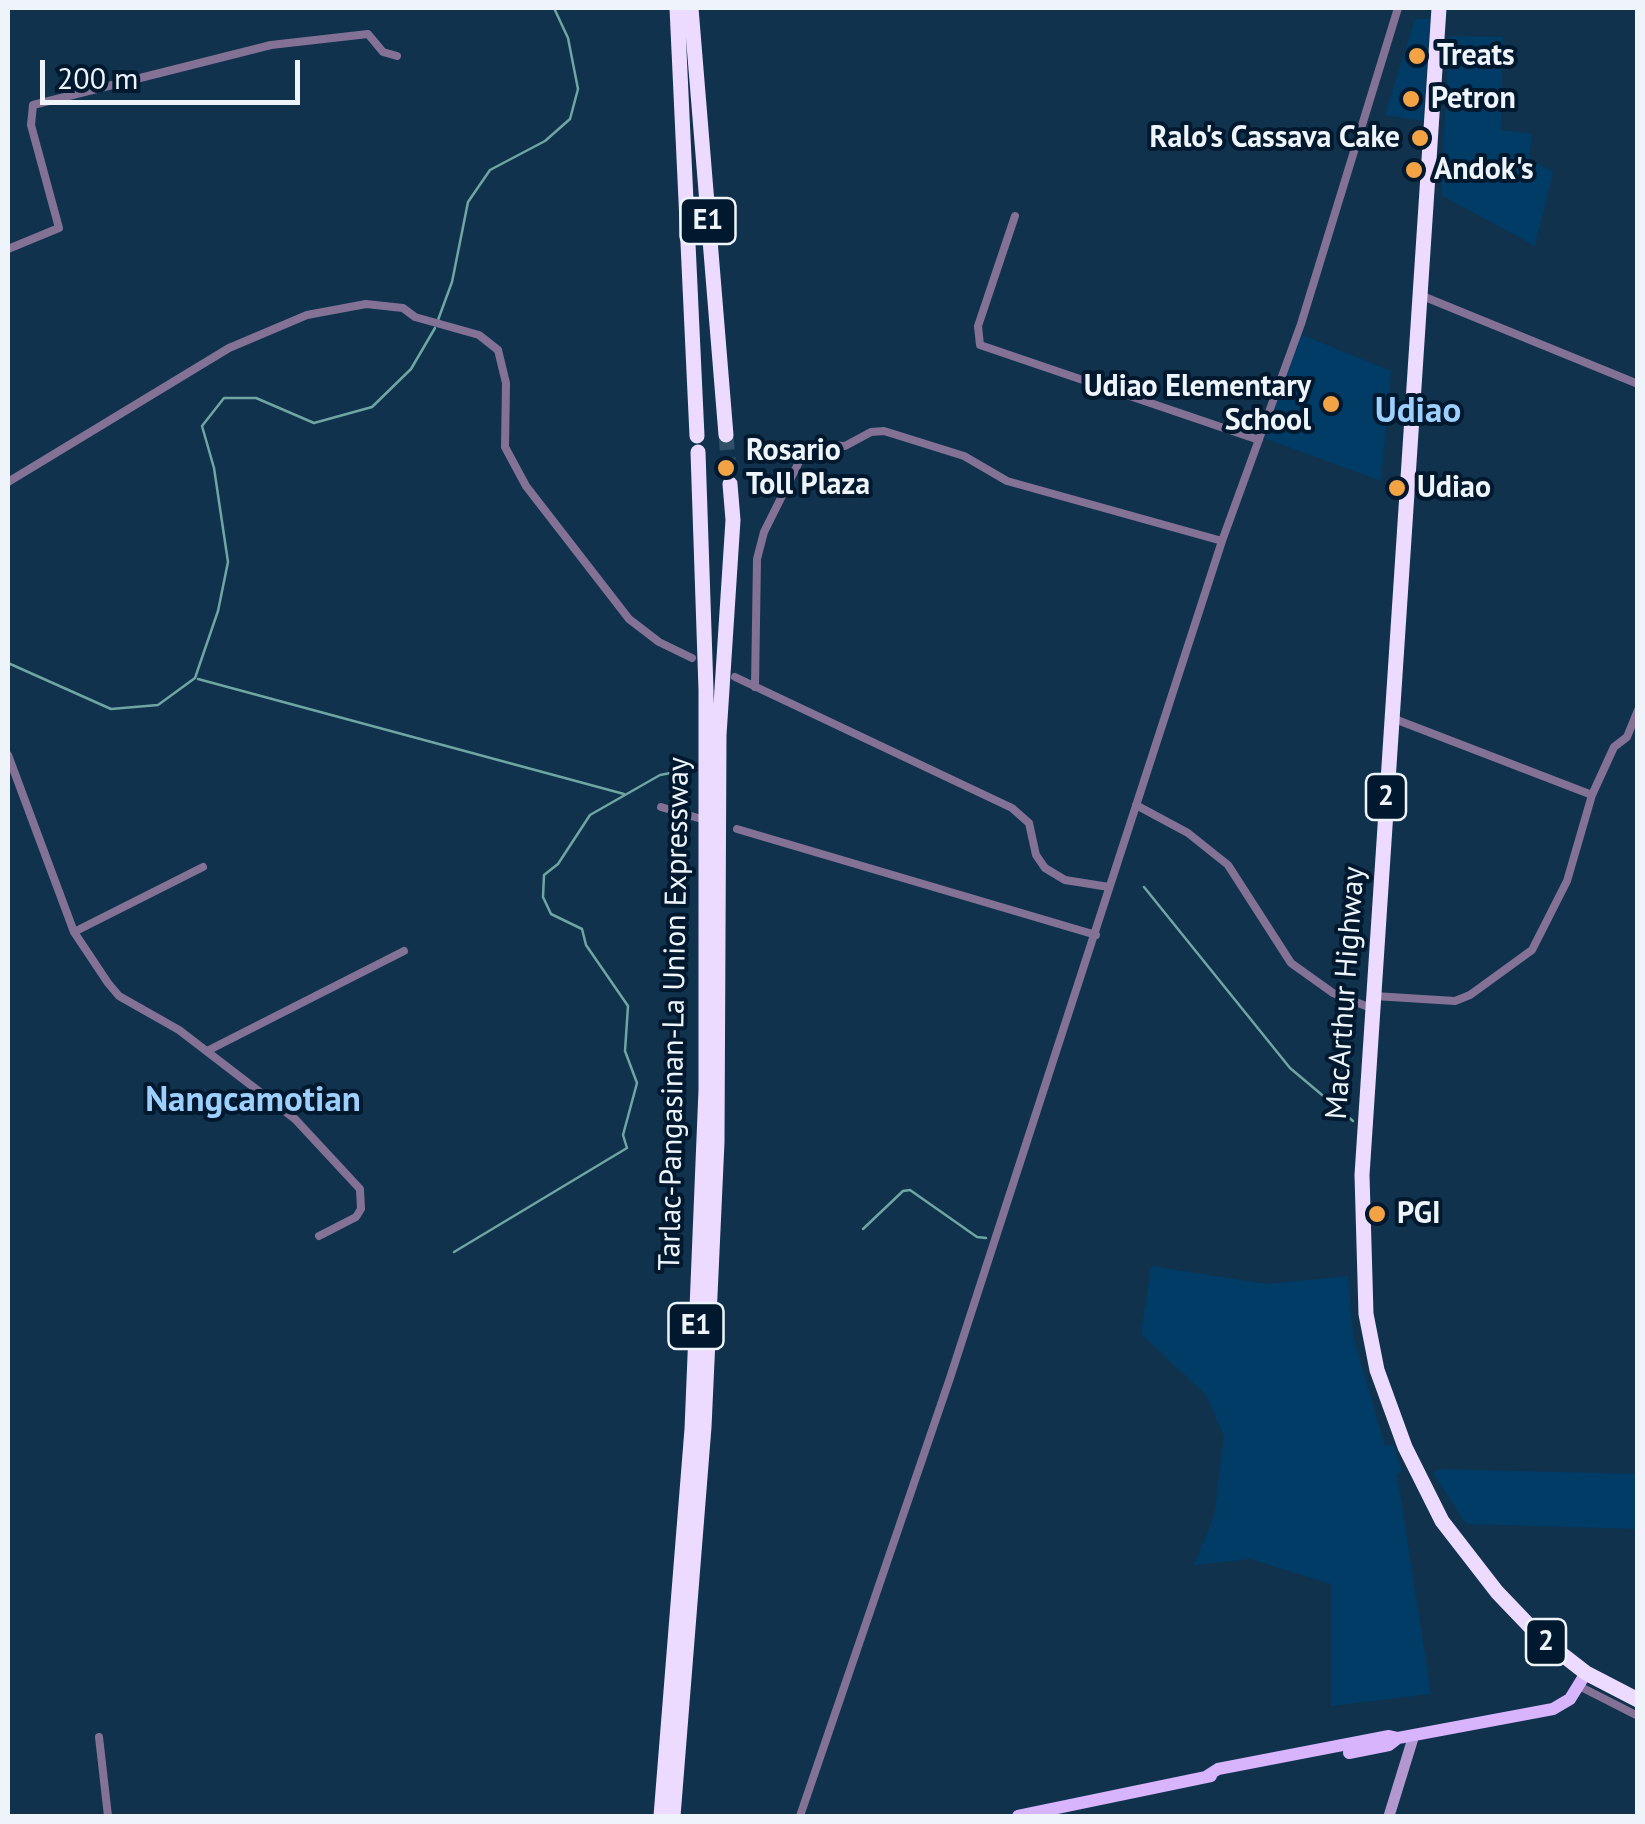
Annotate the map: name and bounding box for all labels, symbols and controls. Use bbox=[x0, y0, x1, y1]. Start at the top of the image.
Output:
place label: Treats bbox=[1437, 38, 1515, 74]
scale bar bbox=[45, 40, 305, 102]
marker: Treats bbox=[1406, 45, 1428, 67]
text: 200 m bbox=[57, 58, 138, 97]
place label: Petron bbox=[1431, 81, 1516, 117]
marker: Petron bbox=[1400, 88, 1422, 110]
place label: Ralo's Cassava Cake bbox=[1149, 120, 1400, 156]
marker: Ralo's Cassava Cake bbox=[1409, 127, 1431, 149]
place label: Andok's bbox=[1434, 152, 1534, 188]
marker: Andok's bbox=[1403, 159, 1425, 181]
road number: E1 bbox=[680, 198, 736, 244]
place label: Udiao Elementary School bbox=[1084, 369, 1311, 440]
district label: Udiao bbox=[1375, 391, 1461, 433]
marker: Udiao Elementary School bbox=[1320, 393, 1342, 415]
place label: Rosario Toll Plaza bbox=[746, 433, 870, 504]
marker: Rosario Toll Plaza bbox=[715, 457, 737, 479]
place label: Udiao bbox=[1417, 470, 1491, 506]
marker: Udiao bbox=[1386, 477, 1408, 499]
street label: Tarlac-Pangasinan-La Union Expressway bbox=[653, 757, 697, 1271]
road number: 2 bbox=[1366, 774, 1406, 820]
street label: MacArthur Highway bbox=[1319, 865, 1373, 1121]
district label: Nangcamotian bbox=[145, 1080, 361, 1122]
place label: PGI bbox=[1397, 1196, 1441, 1232]
marker: PGI bbox=[1366, 1203, 1388, 1225]
road number: E1 bbox=[668, 1303, 724, 1349]
road number: 2 bbox=[1526, 1619, 1566, 1665]

